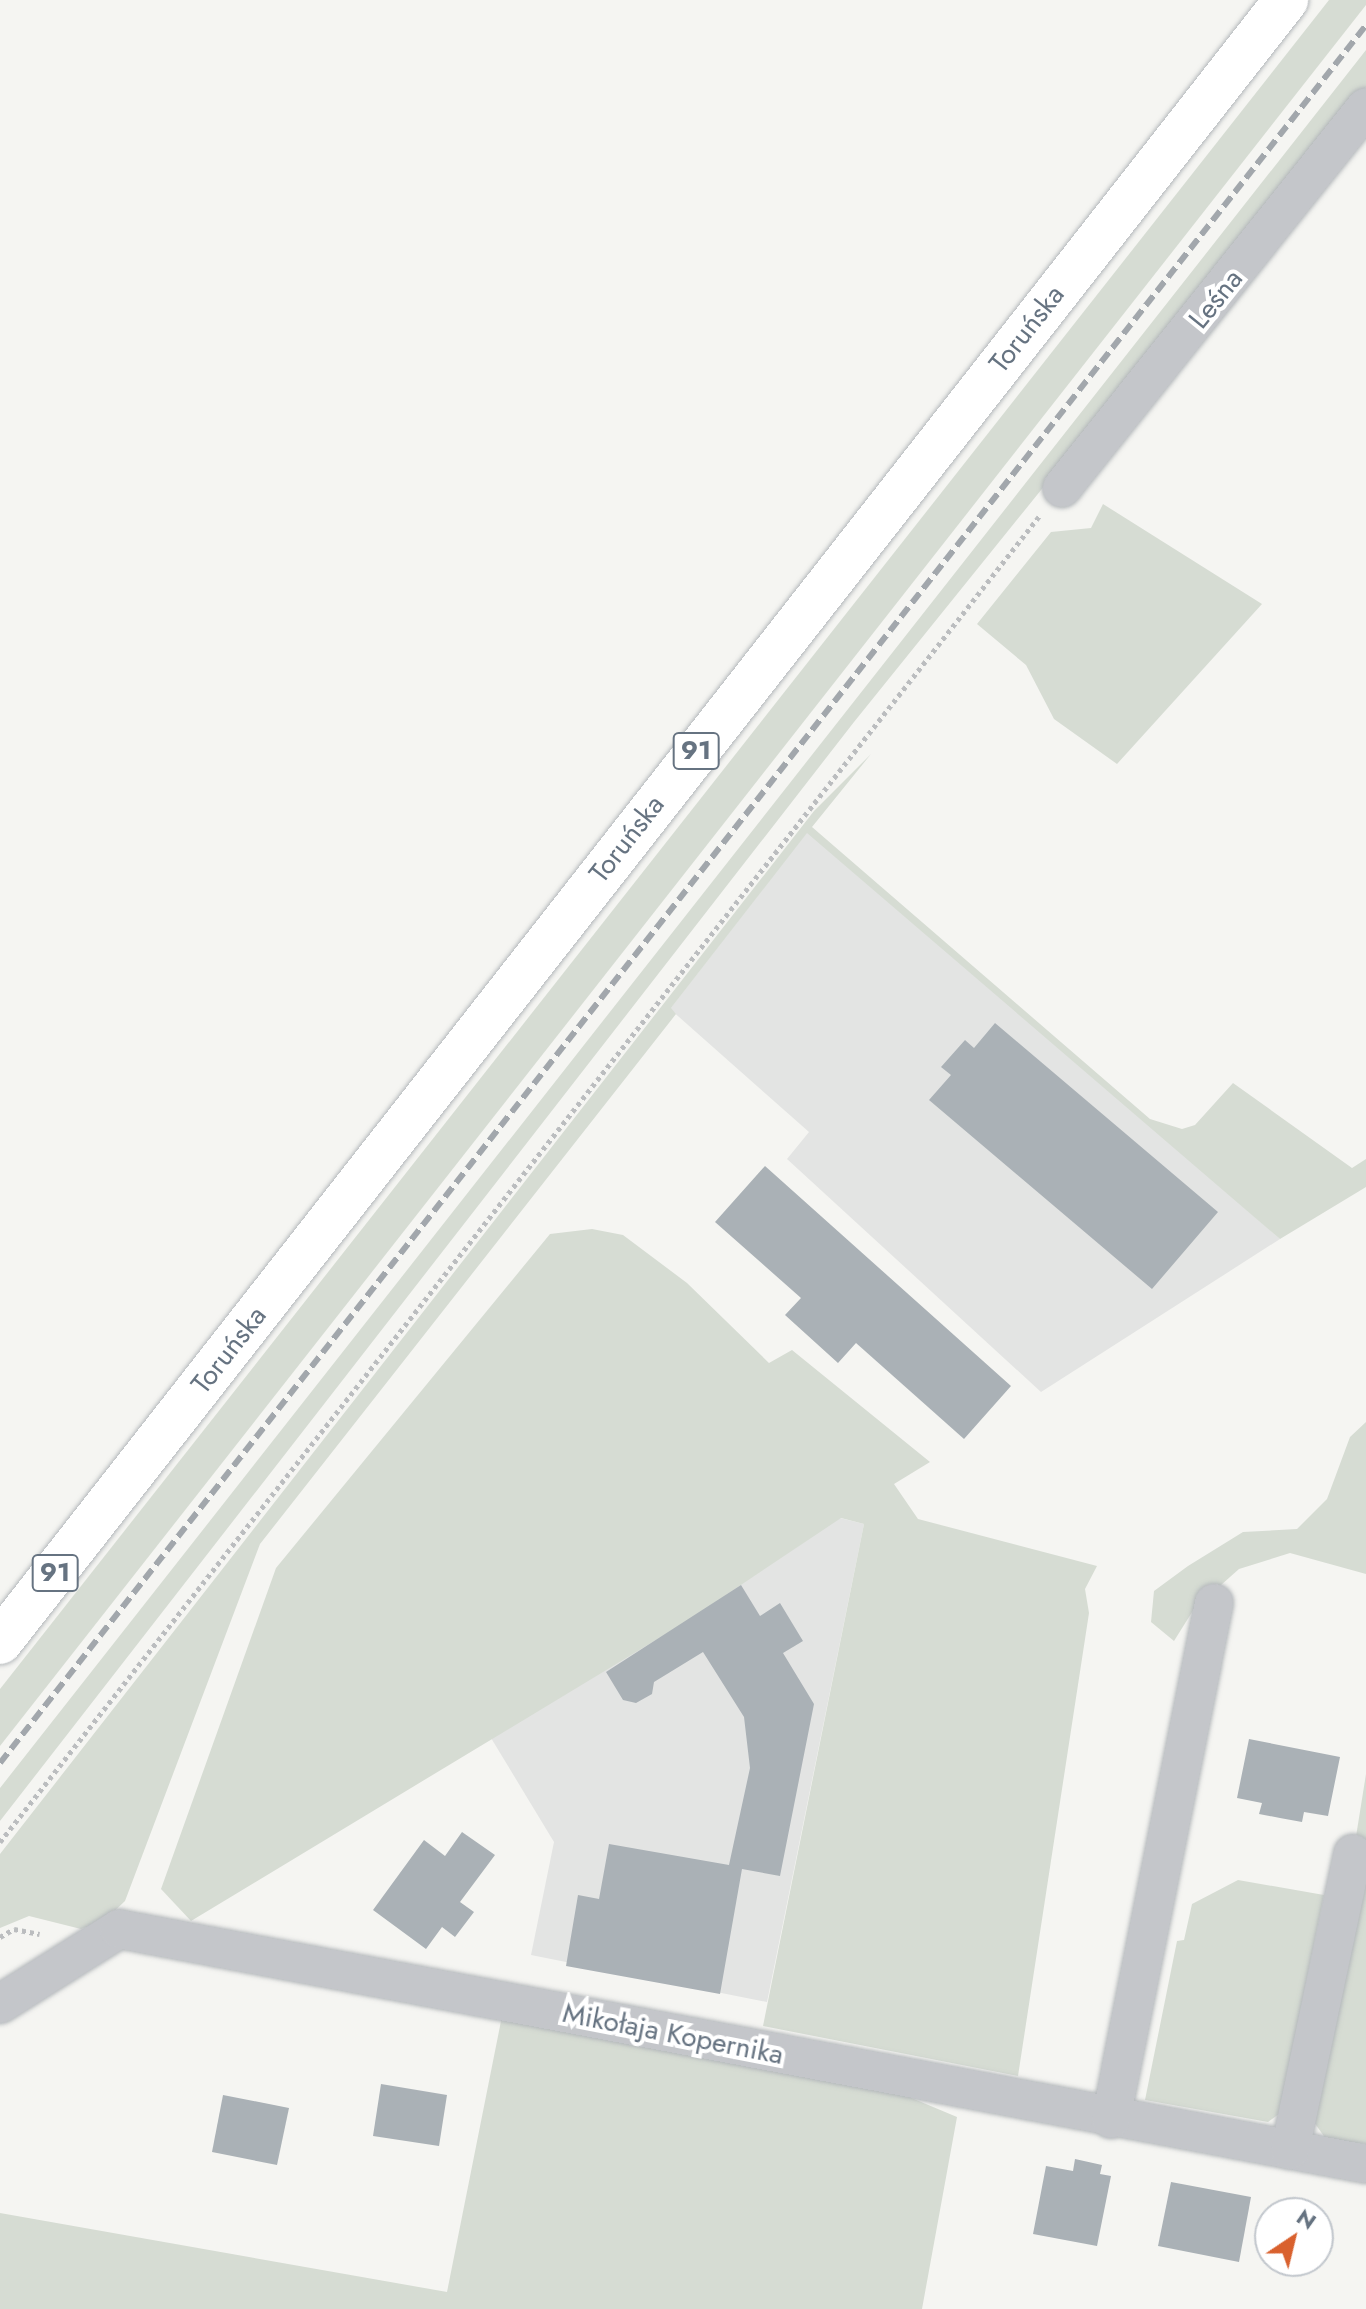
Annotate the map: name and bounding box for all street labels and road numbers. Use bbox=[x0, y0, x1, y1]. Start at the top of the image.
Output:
street label: Leśna bbox=[1182, 263, 1250, 335]
street label: Toruńska bbox=[982, 279, 1072, 379]
road number: 91 bbox=[672, 729, 720, 773]
street label: Toruńska bbox=[582, 789, 672, 889]
street label: Toruńska bbox=[184, 1300, 274, 1400]
road number: 91 bbox=[31, 1551, 79, 1595]
street label: Mikołaja Kopernika bbox=[560, 1996, 786, 2072]

